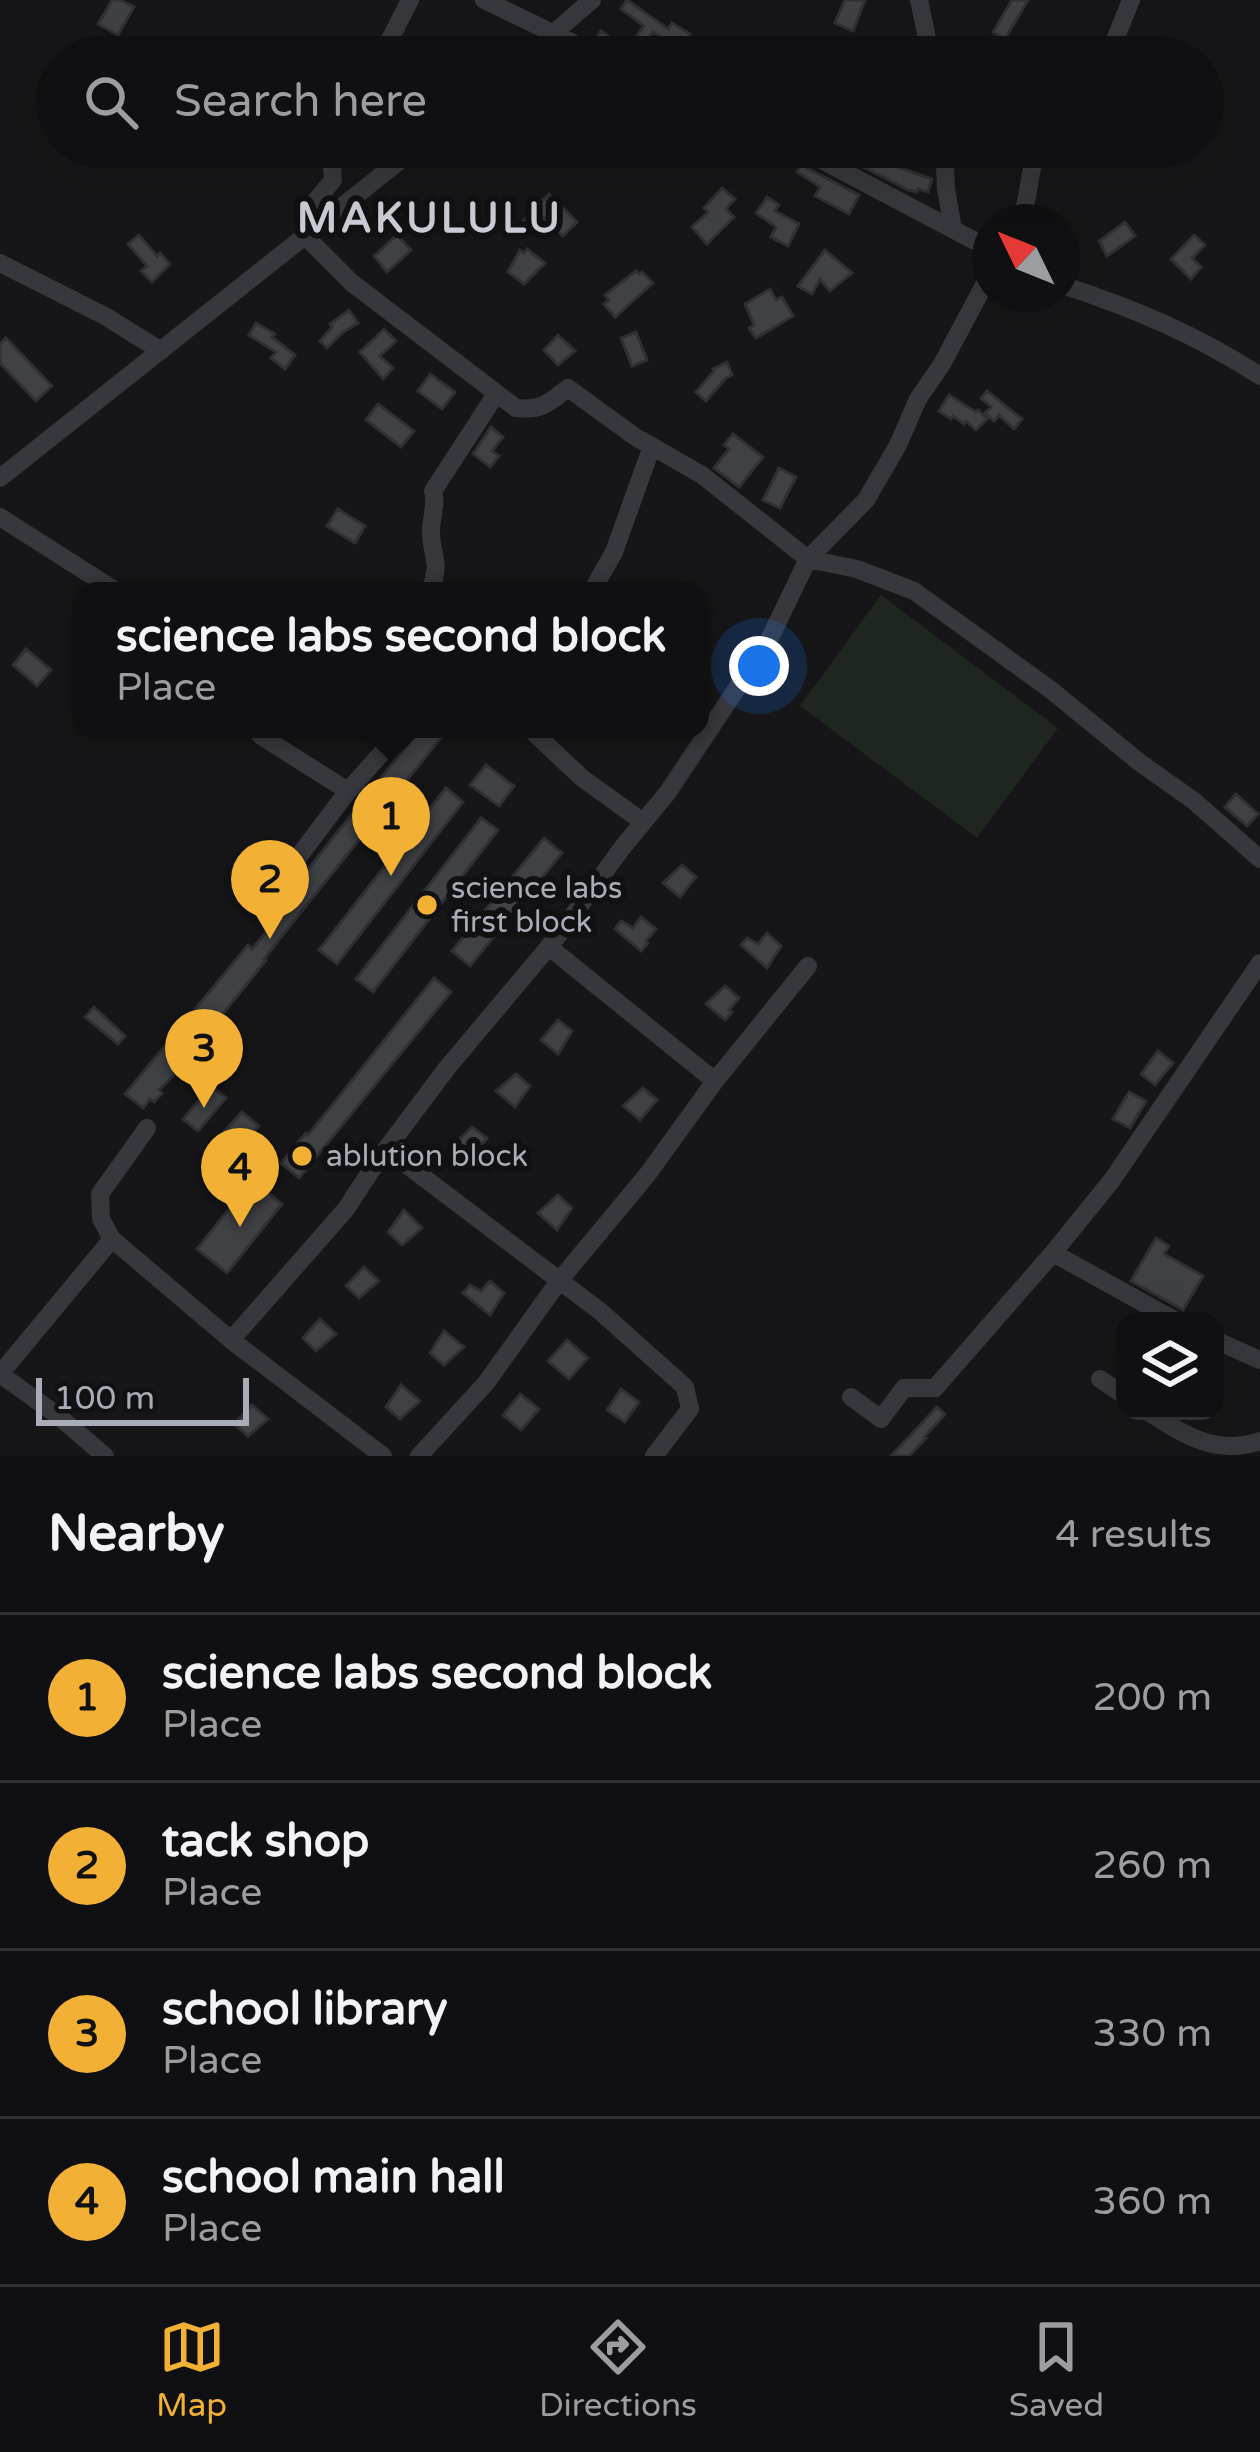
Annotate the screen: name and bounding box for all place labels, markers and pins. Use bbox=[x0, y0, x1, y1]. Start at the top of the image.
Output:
pin: 1 bbox=[352, 777, 430, 876]
pin: 2 bbox=[231, 840, 309, 939]
place label: science labs first block bbox=[451, 870, 622, 941]
marker: science labs first block bbox=[414, 892, 440, 918]
pin: 3 bbox=[165, 1009, 243, 1108]
pin: 4 bbox=[201, 1128, 279, 1227]
place label: ablution block bbox=[326, 1138, 528, 1175]
marker: ablution block bbox=[289, 1143, 315, 1169]

